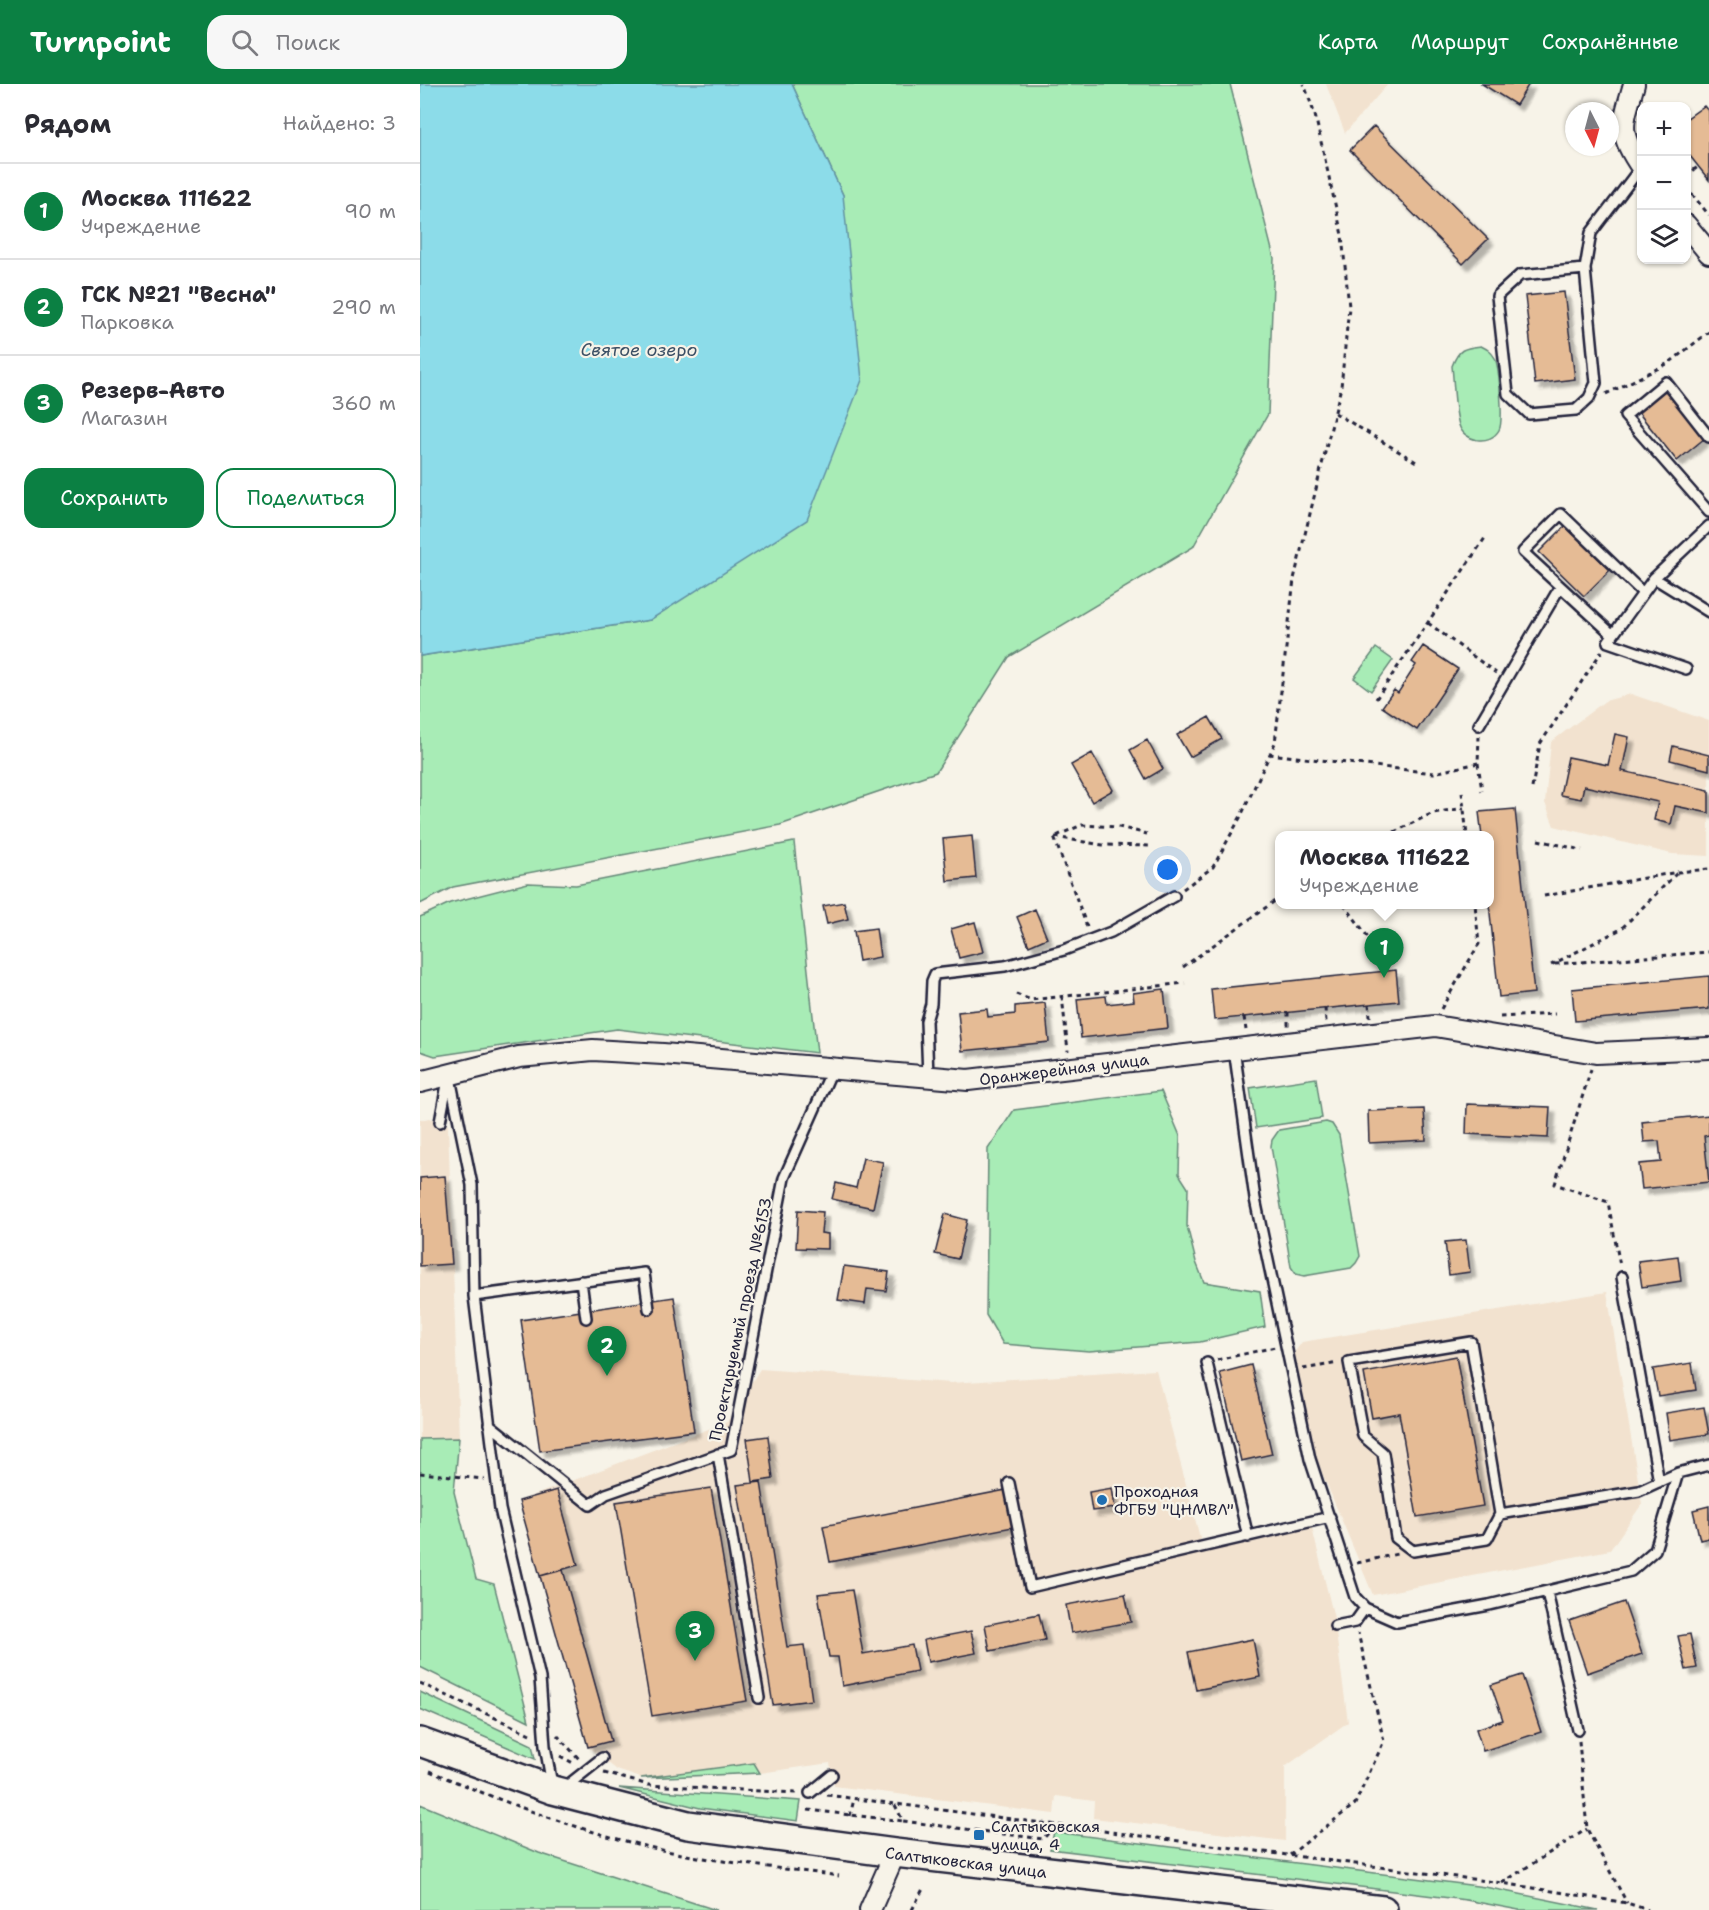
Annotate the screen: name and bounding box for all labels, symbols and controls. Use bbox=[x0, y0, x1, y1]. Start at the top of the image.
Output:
search box bbox=[207, 15, 627, 69]
text: Turnpoint bbox=[30, 23, 171, 61]
icon: search bbox=[228, 26, 261, 59]
text: Поиск bbox=[276, 28, 340, 57]
text: Карта bbox=[1318, 28, 1378, 56]
text: Маршрут bbox=[1411, 28, 1509, 56]
text: Сохранённые bbox=[1542, 28, 1679, 56]
north arrow bbox=[1565, 102, 1619, 156]
map controls bbox=[1637, 102, 1691, 264]
button: + bbox=[1637, 102, 1691, 156]
text: Рядом bbox=[24, 106, 111, 141]
text: Найдено: 3 bbox=[283, 110, 396, 136]
button: − bbox=[1637, 156, 1691, 210]
text: Москва 111622 bbox=[81, 184, 252, 213]
text: 1 bbox=[39, 198, 48, 224]
text: 90 m bbox=[344, 198, 396, 224]
button: layers bbox=[1637, 210, 1691, 264]
text: Учреждение bbox=[81, 213, 201, 239]
text: ГСК №21 "Весна" bbox=[81, 280, 276, 309]
text: 2 bbox=[37, 294, 51, 320]
text: 290 m bbox=[331, 294, 396, 320]
text: Парковка bbox=[81, 309, 174, 335]
water label: Святое озеро bbox=[580, 338, 698, 362]
text: Резерв-Авто bbox=[81, 376, 225, 405]
text: 3 bbox=[37, 390, 51, 416]
text: 360 m bbox=[331, 390, 396, 416]
text: Магазин bbox=[81, 405, 168, 431]
button: Сохранить bbox=[24, 468, 204, 528]
button: Поделиться bbox=[216, 468, 396, 528]
popup bbox=[1275, 831, 1494, 909]
text: Москва 111622 bbox=[1299, 843, 1470, 872]
your location bbox=[1153, 855, 1182, 884]
text: Учреждение bbox=[1299, 872, 1419, 898]
pin: 1 bbox=[1364, 928, 1404, 978]
street label: Оранжерейная улица bbox=[978, 1049, 1150, 1090]
street label: Проектируемый проезд №6153 bbox=[704, 1195, 777, 1443]
pin: 2 bbox=[588, 1326, 627, 1376]
place label: Проходная ФГБУ "ЦНМВЛ" bbox=[1114, 1481, 1234, 1520]
marker: Проходная ФГБУ "ЦНМВЛ" bbox=[1095, 1493, 1109, 1507]
pin: 3 bbox=[676, 1612, 714, 1661]
place label: Салтыковская улица, 4 bbox=[991, 1816, 1100, 1855]
marker: Салтыковская улица, 4 bbox=[972, 1828, 986, 1842]
street label: Салтыковская улица bbox=[884, 1842, 1048, 1883]

